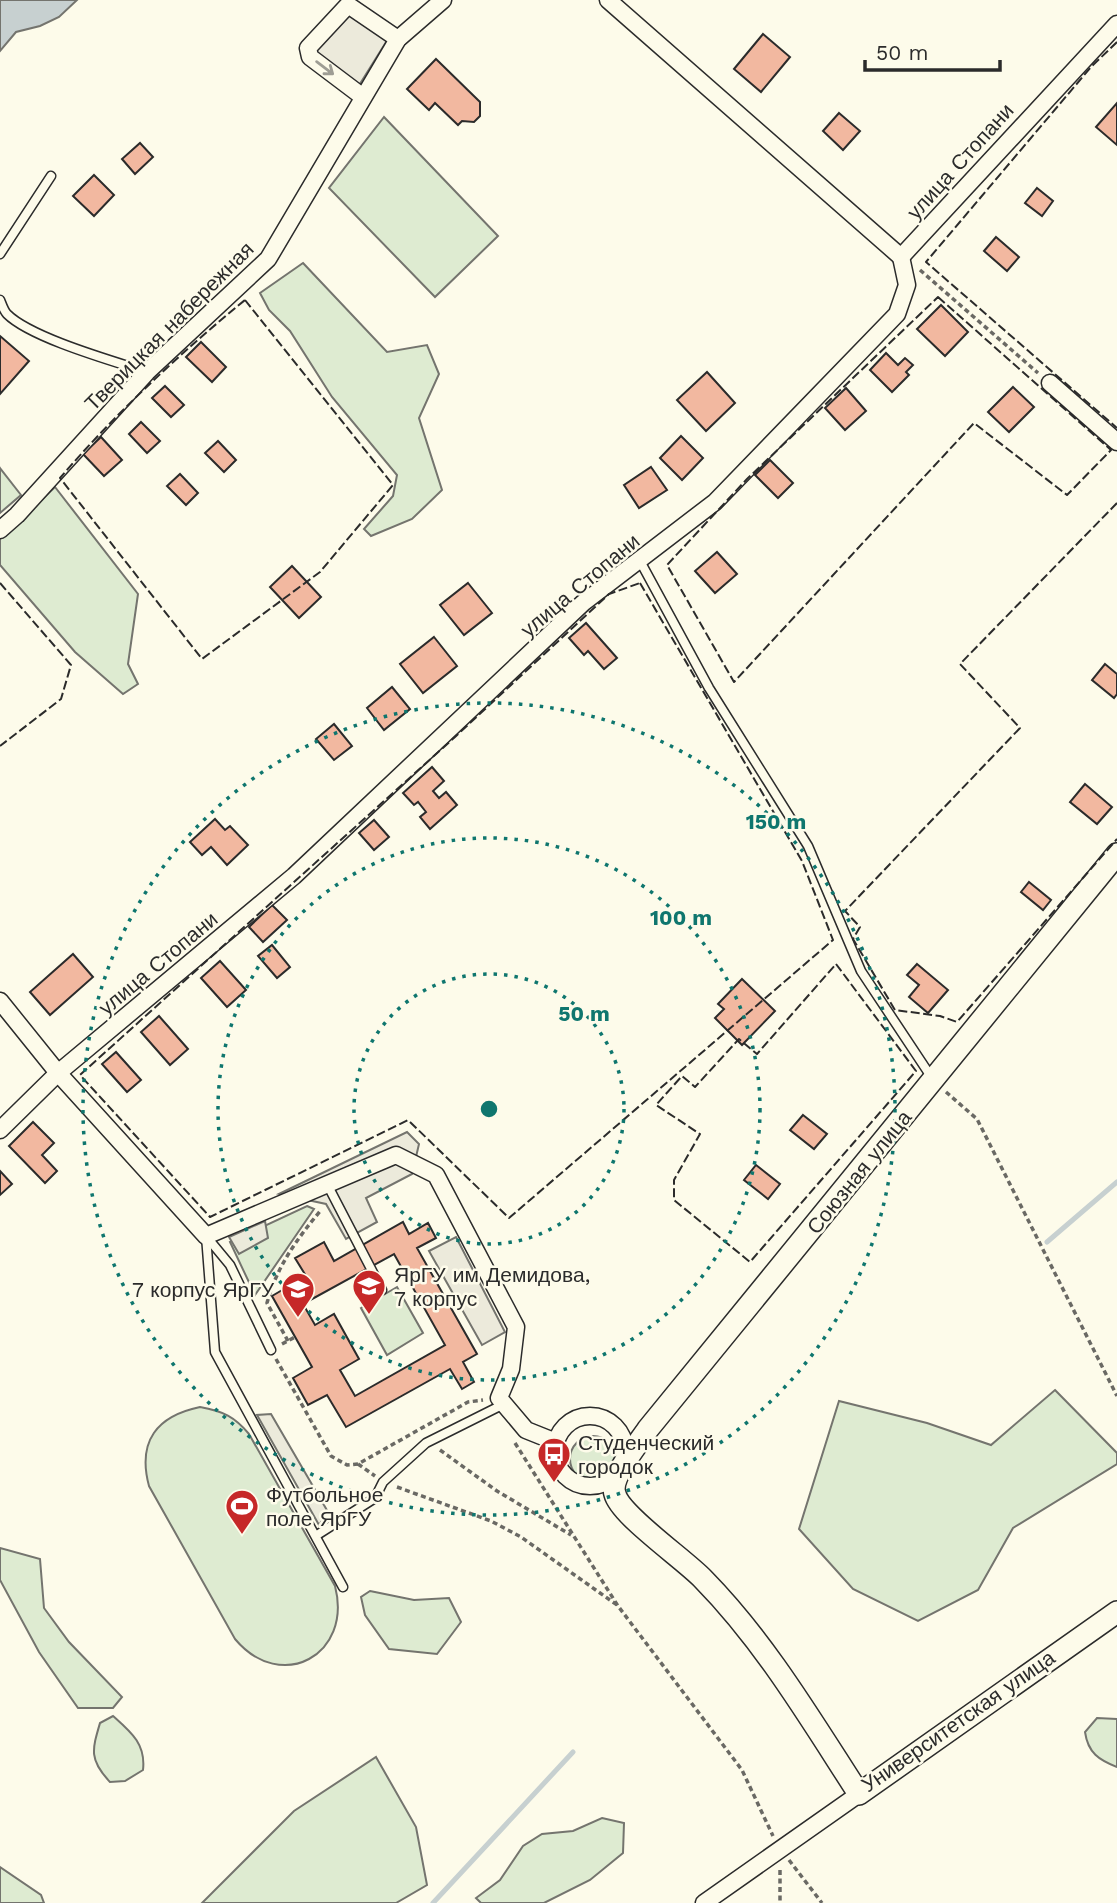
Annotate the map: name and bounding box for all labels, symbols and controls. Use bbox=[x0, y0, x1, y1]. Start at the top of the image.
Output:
scale bar bbox=[865, 28, 1000, 72]
text: 50 m bbox=[876, 40, 928, 65]
one-way arrow bbox=[315, 61, 334, 76]
street label: улица Стопани bbox=[901, 98, 1019, 224]
street label: Тверицкая набережная bbox=[79, 236, 259, 416]
street label: улица Стопани bbox=[515, 528, 645, 642]
text: 150 m bbox=[746, 809, 806, 834]
text: 100 m bbox=[650, 905, 712, 930]
street label: улица Стопани bbox=[93, 906, 223, 1020]
text: 50 m bbox=[558, 1001, 610, 1026]
centre of rings bbox=[477, 1097, 501, 1121]
street label: Союзная улица bbox=[802, 1105, 917, 1239]
place label: ЯрГУ им Демидова, 7 корпус bbox=[394, 1262, 590, 1311]
school or university icon: ЯрГУ им Демидова, 7 корпус bbox=[350, 1267, 388, 1316]
school or university icon: 7 корпус ЯрГУ bbox=[279, 1270, 317, 1319]
place label: 7 корпус ЯрГУ bbox=[132, 1277, 275, 1302]
place label: Студенческий городок bbox=[578, 1430, 714, 1479]
bus stop icon: Студенческий городок bbox=[535, 1435, 573, 1484]
place label: Футбольное поле ЯрГУ bbox=[266, 1482, 383, 1531]
sports icon: Футбольное поле ЯрГУ bbox=[223, 1487, 261, 1536]
street label: Университетская улица bbox=[857, 1645, 1060, 1797]

